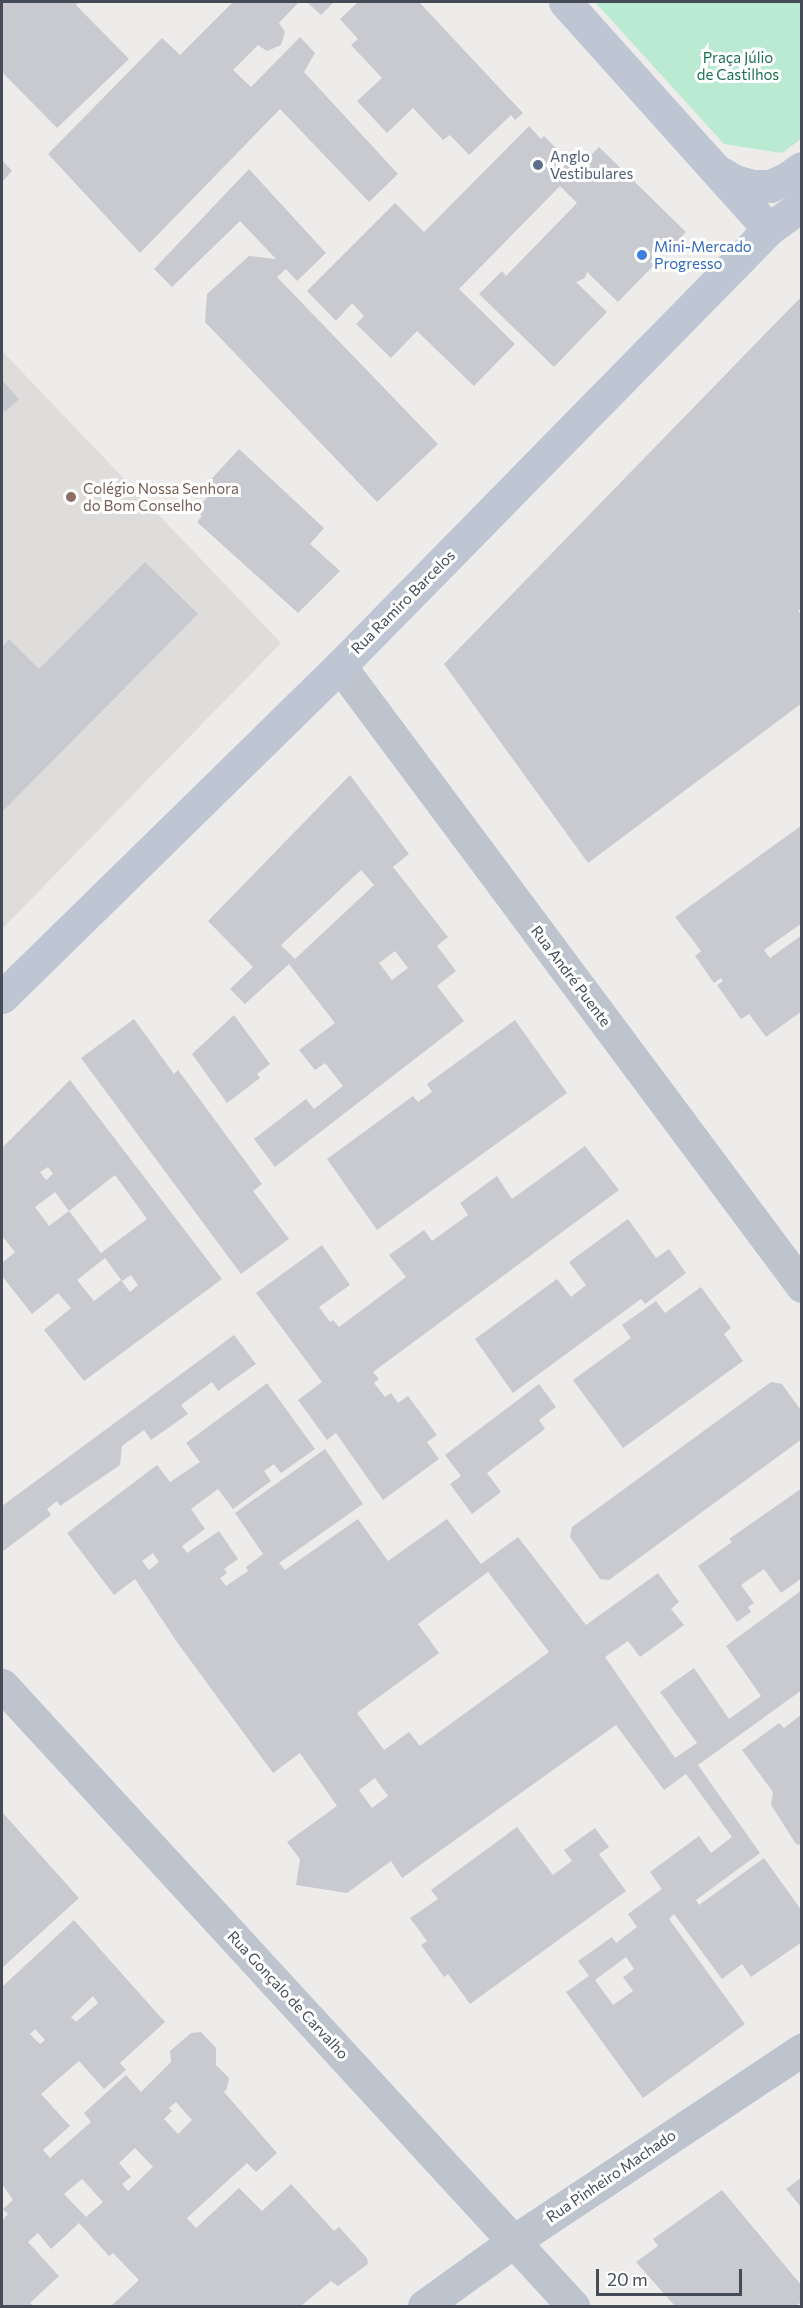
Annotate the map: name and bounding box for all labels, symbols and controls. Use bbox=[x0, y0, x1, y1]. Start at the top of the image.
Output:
park label: Praça Júlio de Castilhos bbox=[697, 48, 779, 83]
place label: Anglo Vestibulares bbox=[550, 147, 633, 182]
marker: Anglo Vestibulares bbox=[531, 158, 545, 172]
place label: Mini-Mercado Progresso bbox=[654, 237, 752, 272]
marker: Mini-Mercado Progresso bbox=[635, 248, 649, 262]
place label: Colégio Nossa Senhora do Bom Conselho bbox=[83, 479, 239, 514]
marker: Colégio Nossa Senhora do Bom Conselho bbox=[64, 490, 78, 504]
street label: Rua Ramiro Barcelos bbox=[347, 546, 459, 658]
street label: Rua André Puente bbox=[527, 922, 615, 1030]
street label: Rua Gonçalo de Carvalho bbox=[224, 1927, 352, 2063]
street label: Rua Pinheiro Machado bbox=[543, 2126, 679, 2226]
scale bar bbox=[599, 2257, 744, 2295]
text: 20 m bbox=[607, 2268, 648, 2290]

